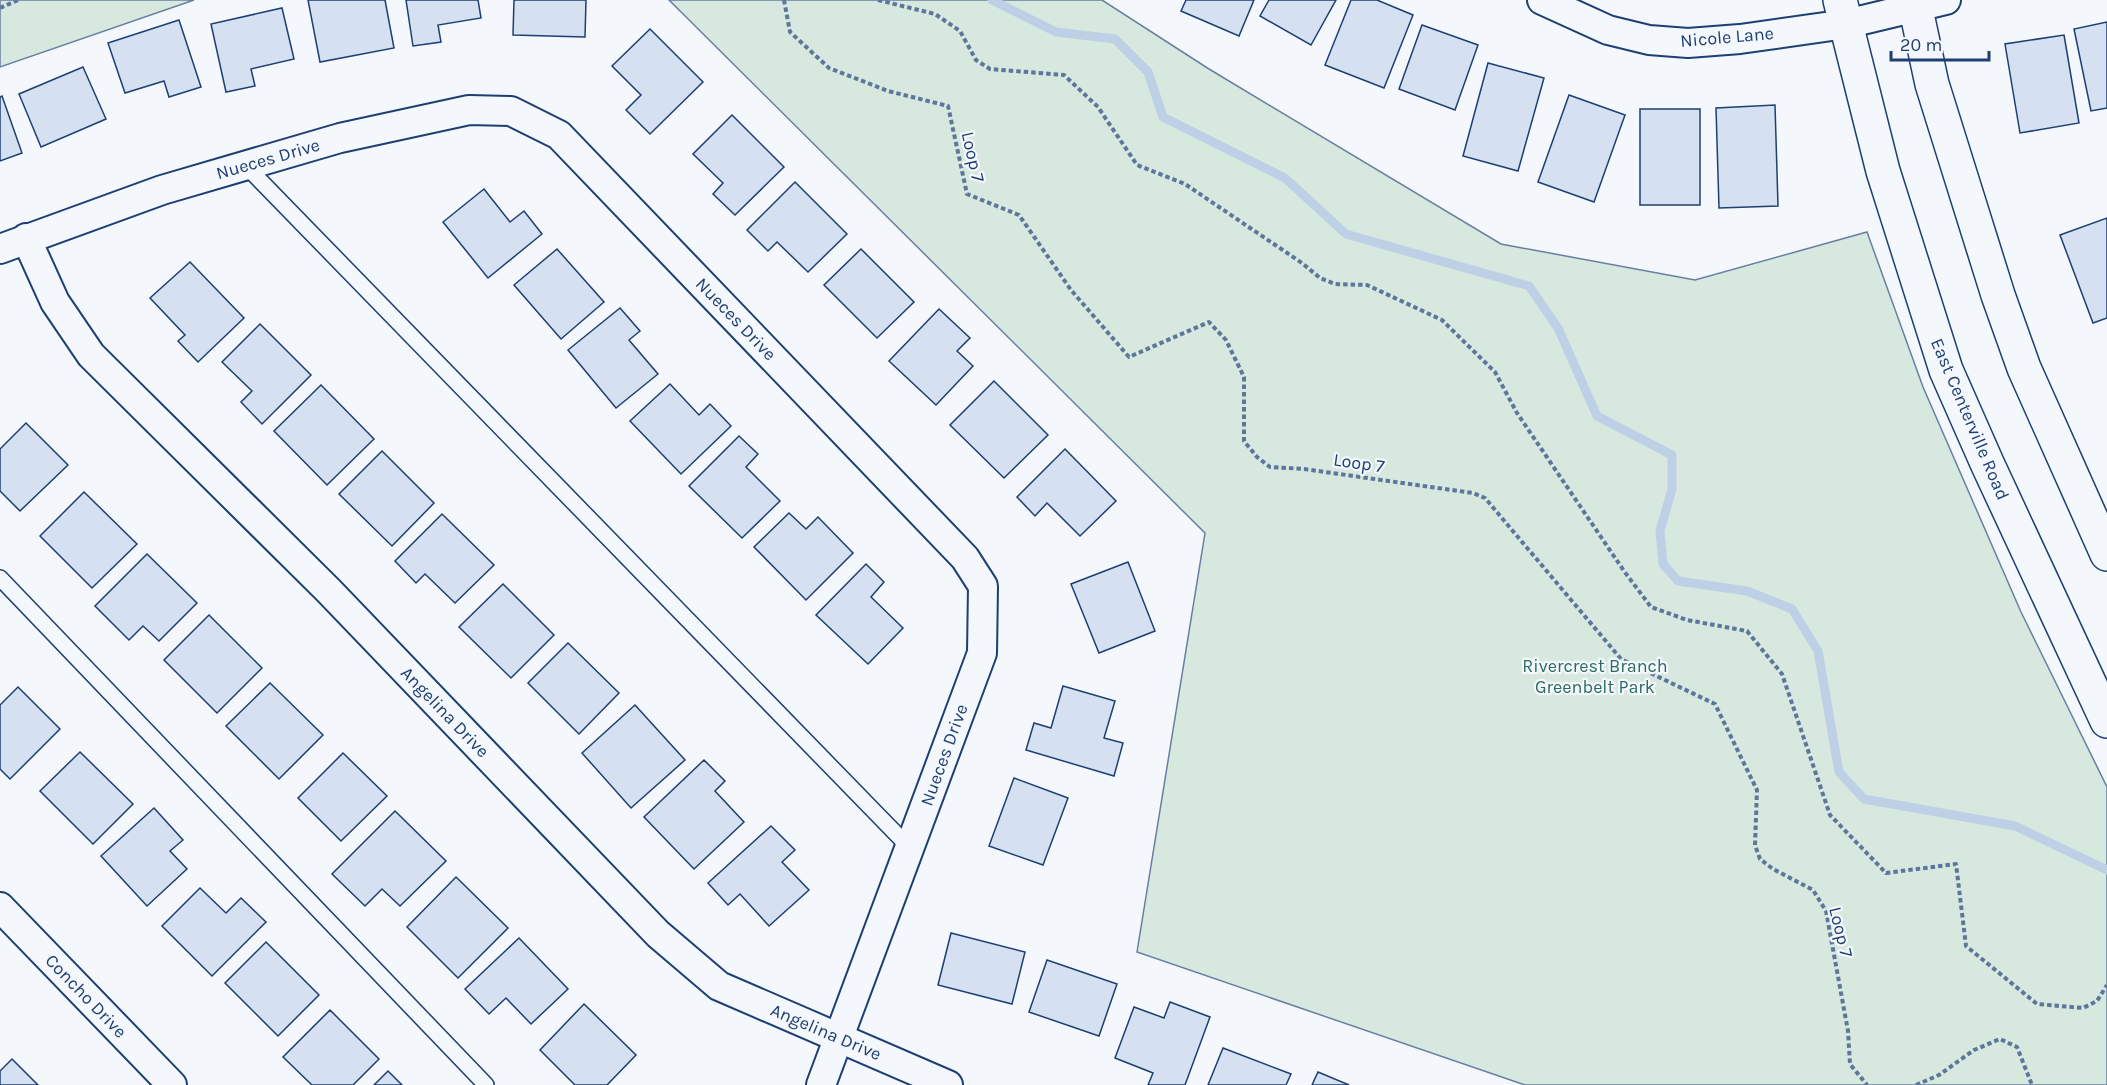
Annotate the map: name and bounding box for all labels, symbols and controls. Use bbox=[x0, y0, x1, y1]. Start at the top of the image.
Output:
street label: Nicole Lane bbox=[1679, 22, 1775, 52]
scale bar bbox=[1891, 24, 1988, 62]
text: 20 m bbox=[1900, 34, 1942, 56]
street label: Loop 7 bbox=[957, 130, 990, 185]
street label: Nueces Drive bbox=[214, 134, 322, 184]
street label: Nueces Drive bbox=[691, 273, 781, 365]
street label: East Centerville Road bbox=[1926, 335, 2014, 503]
street label: Loop 7 bbox=[1332, 449, 1386, 478]
park label: Rivercrest Branch Greenbelt Park bbox=[1522, 655, 1668, 698]
street label: Angelina Drive bbox=[396, 662, 494, 762]
street label: Nueces Drive bbox=[915, 701, 973, 809]
street label: Loop 7 bbox=[1824, 904, 1858, 960]
street label: Concho Drive bbox=[41, 949, 131, 1043]
street label: Angelina Drive bbox=[767, 999, 885, 1065]

